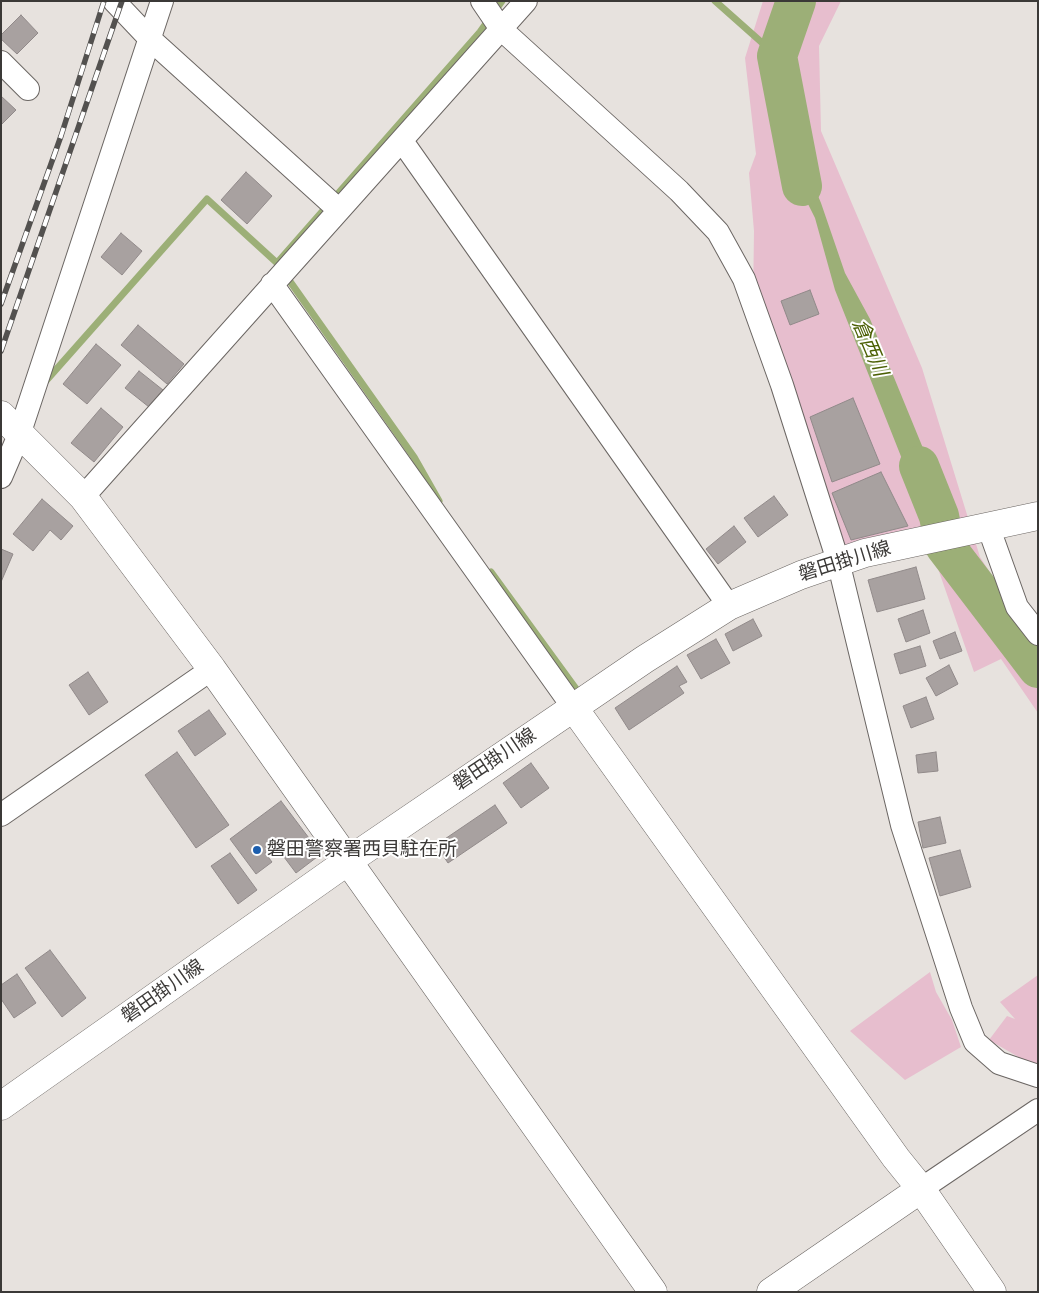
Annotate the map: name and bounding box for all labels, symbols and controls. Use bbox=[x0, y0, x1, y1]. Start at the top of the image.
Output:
water label: 倉西川 bbox=[846, 316, 892, 380]
street label: 磐田掛川線 bbox=[796, 537, 894, 587]
street label: 磐田掛川線 bbox=[449, 724, 541, 796]
place label: 磐田警察署西貝駐在所 bbox=[267, 839, 457, 861]
marker: 磐田警察署西貝駐在所 bbox=[251, 844, 263, 856]
street label: 磐田掛川線 bbox=[118, 955, 208, 1029]

